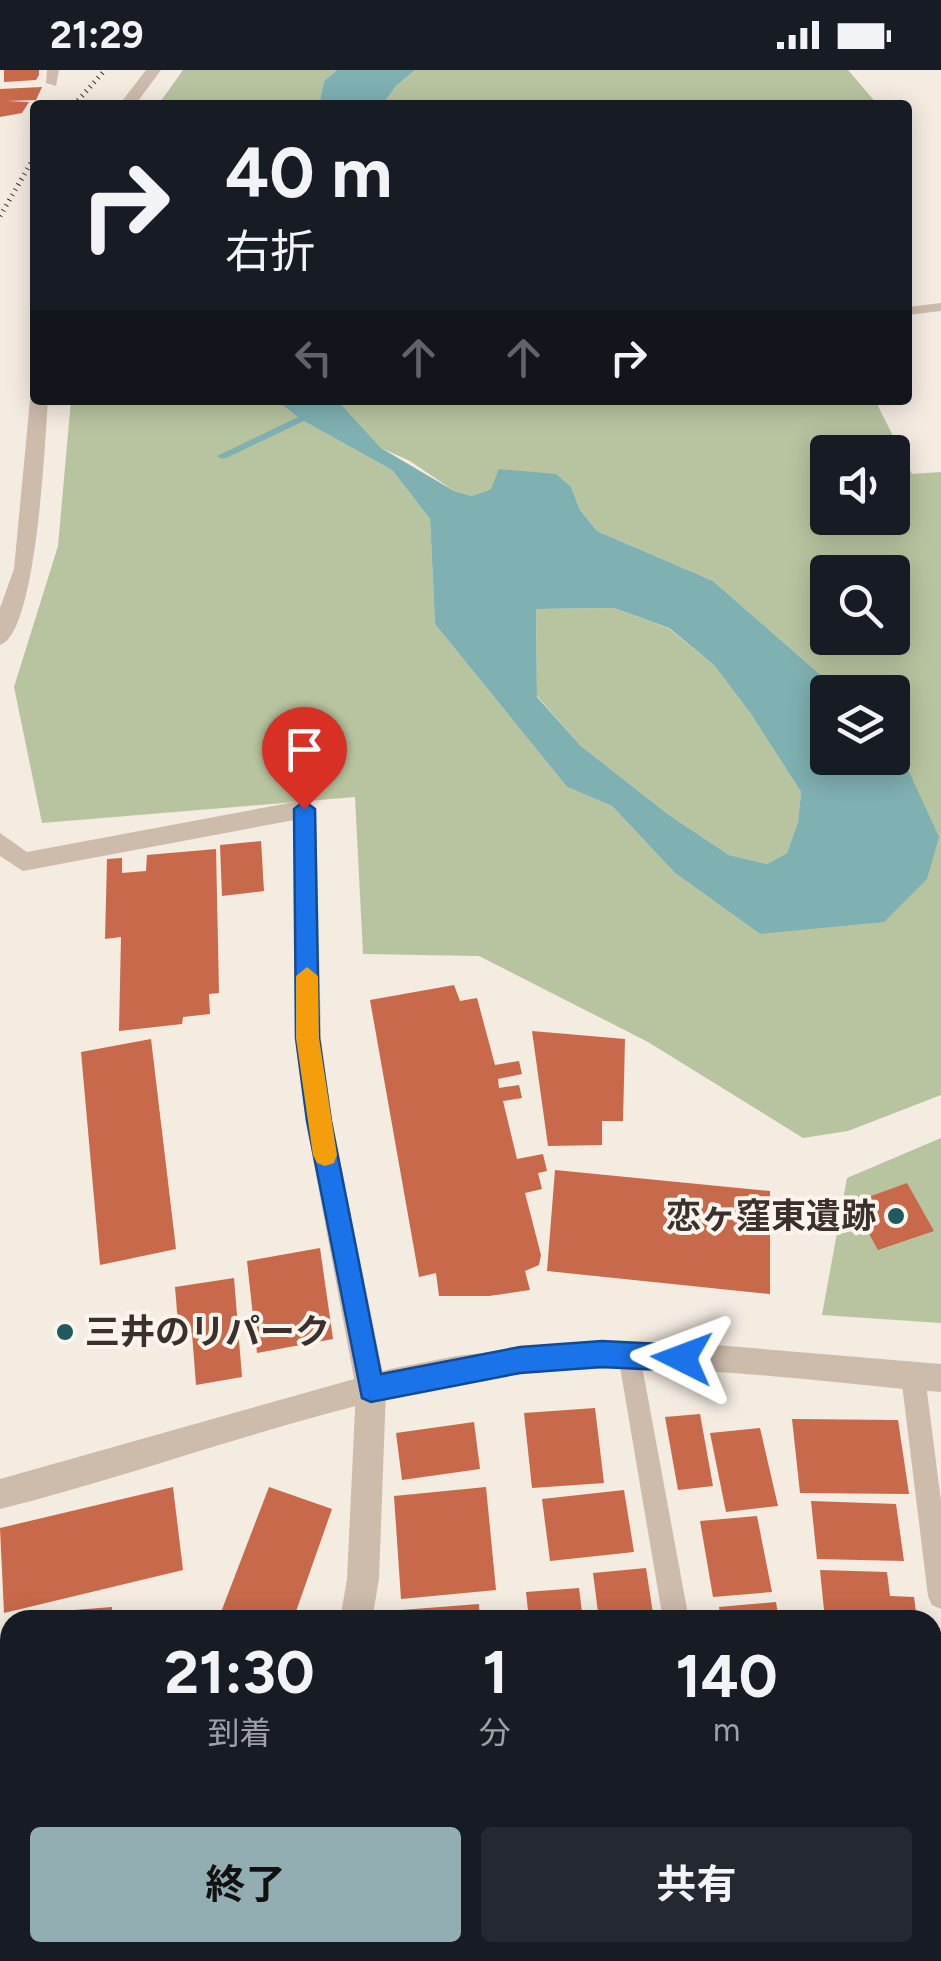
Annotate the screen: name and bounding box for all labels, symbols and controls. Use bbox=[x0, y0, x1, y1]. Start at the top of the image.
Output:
text: 21:29 bbox=[50, 12, 144, 58]
text: 40 m bbox=[225, 130, 392, 215]
icon: right bbox=[60, 140, 190, 270]
text: 右折 bbox=[225, 224, 315, 278]
icon: left bbox=[286, 330, 341, 385]
icon: ahead bbox=[391, 330, 446, 385]
icon: ahead bbox=[496, 330, 551, 385]
icon: right bbox=[601, 330, 656, 385]
map controls bbox=[810, 435, 910, 775]
button: sound bbox=[810, 435, 910, 535]
button: search bbox=[810, 555, 910, 655]
button: layers bbox=[810, 675, 910, 775]
pin bbox=[262, 707, 347, 810]
icon: arrive bbox=[277, 722, 332, 777]
place label: 恋ヶ窪東遺跡 bbox=[666, 1195, 876, 1237]
marker: 恋ヶ窪東遺跡 bbox=[885, 1205, 907, 1227]
position arrow bbox=[630, 1306, 734, 1410]
place label: 三井のリパーク bbox=[85, 1311, 330, 1353]
marker: 三井のリパーク bbox=[54, 1321, 76, 1343]
text: 21:30 bbox=[164, 1636, 315, 1708]
text: 1 bbox=[482, 1636, 508, 1708]
text: 140 bbox=[675, 1640, 778, 1712]
text: m bbox=[713, 1711, 740, 1749]
text: 到着 bbox=[208, 1714, 272, 1752]
text: 分 bbox=[479, 1714, 511, 1752]
button: 終了 bbox=[30, 1827, 461, 1942]
button: 共有 bbox=[481, 1827, 912, 1942]

